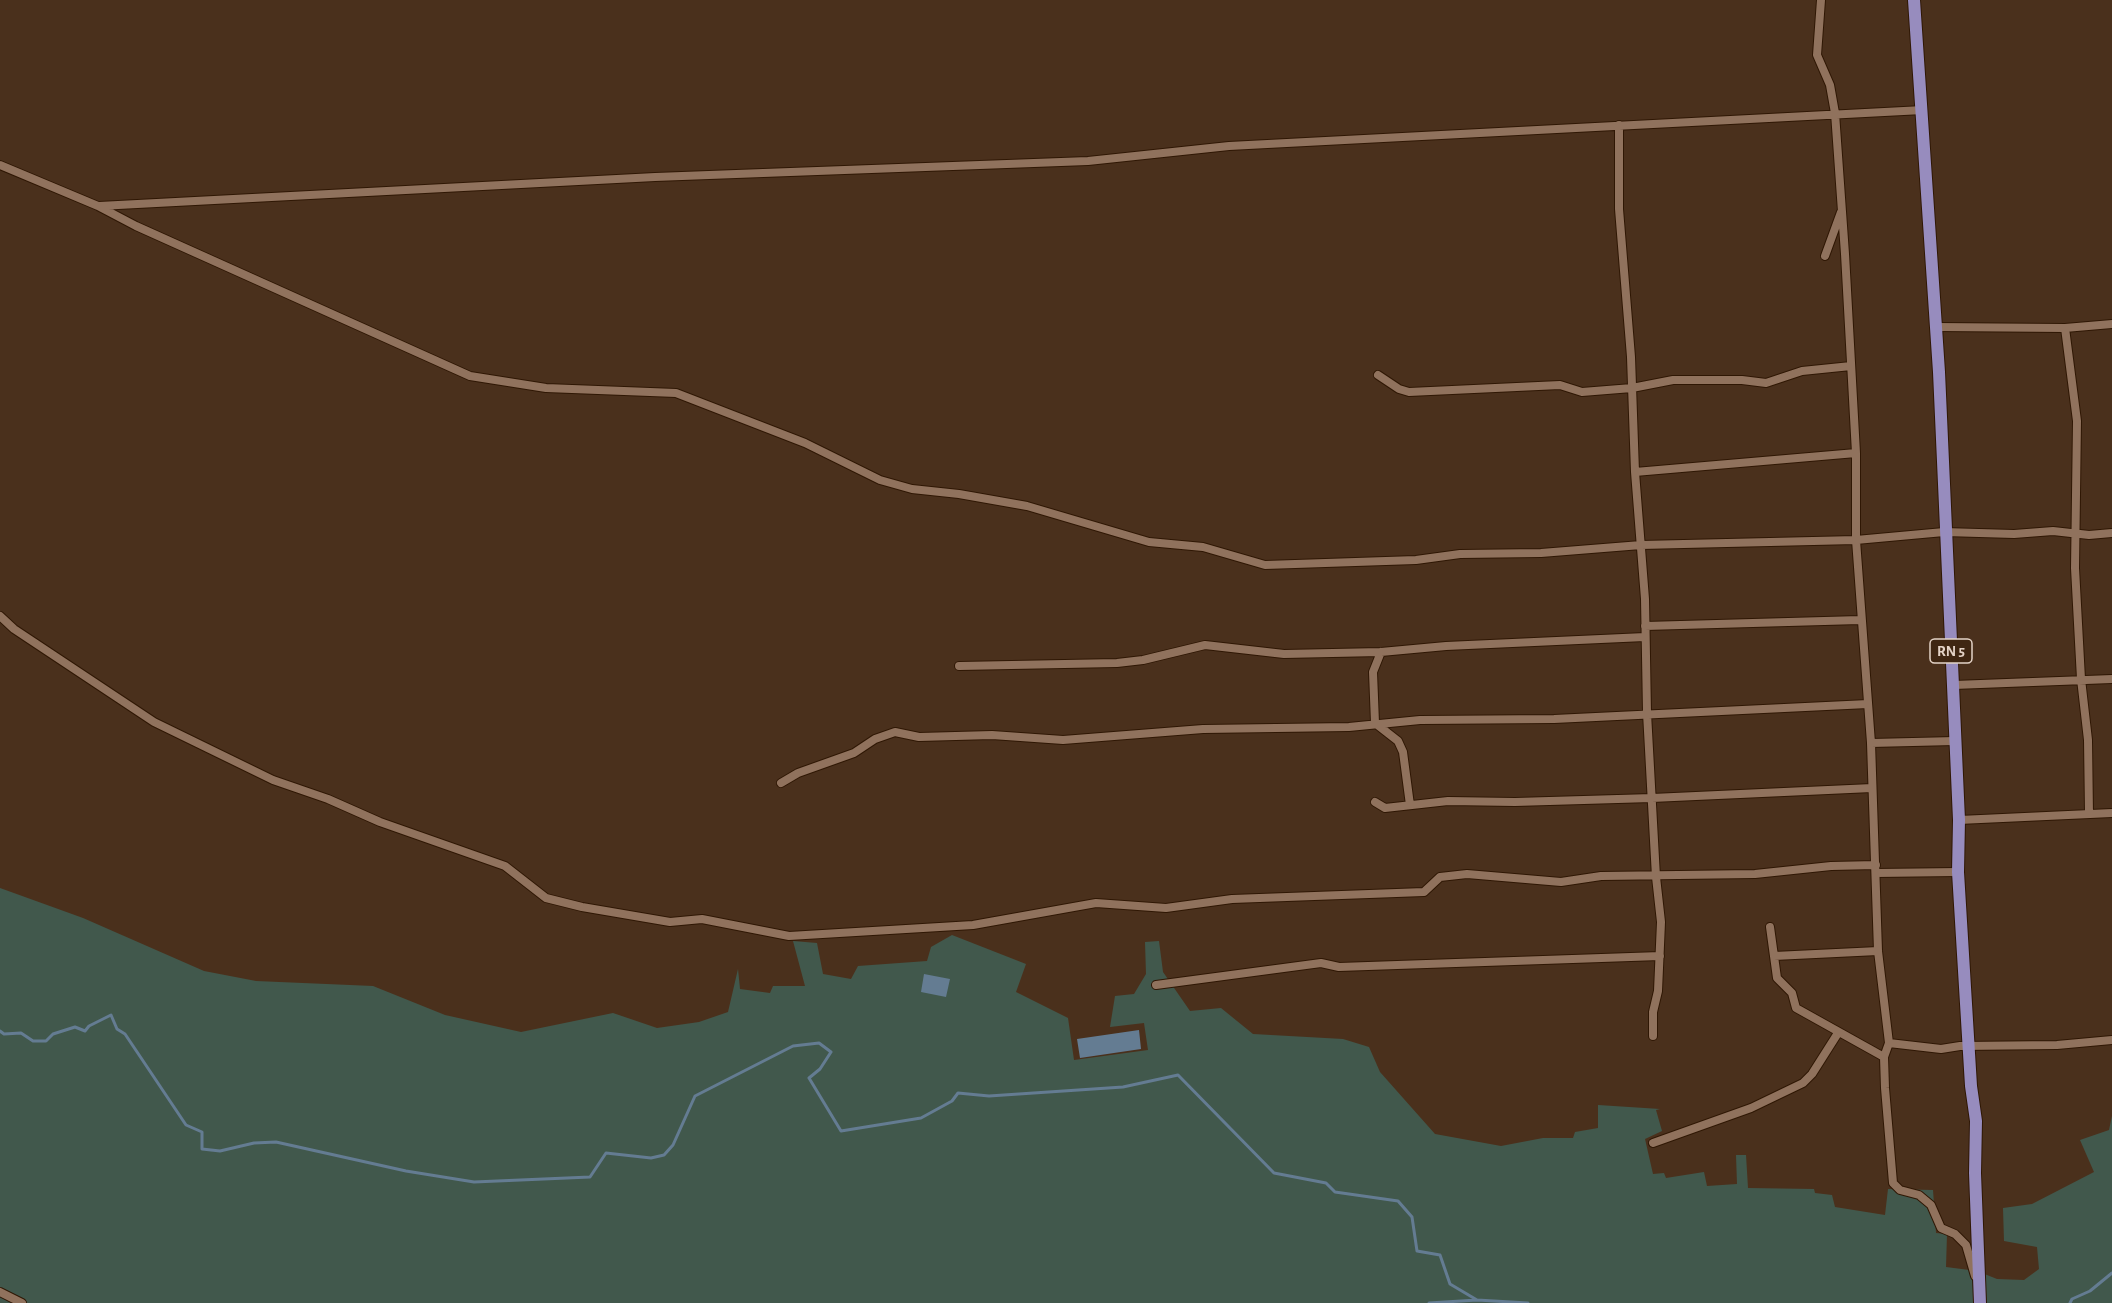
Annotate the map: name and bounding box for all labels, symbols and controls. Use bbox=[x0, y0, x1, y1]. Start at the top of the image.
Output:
road number: RN 5 bbox=[1930, 639, 1972, 663]

